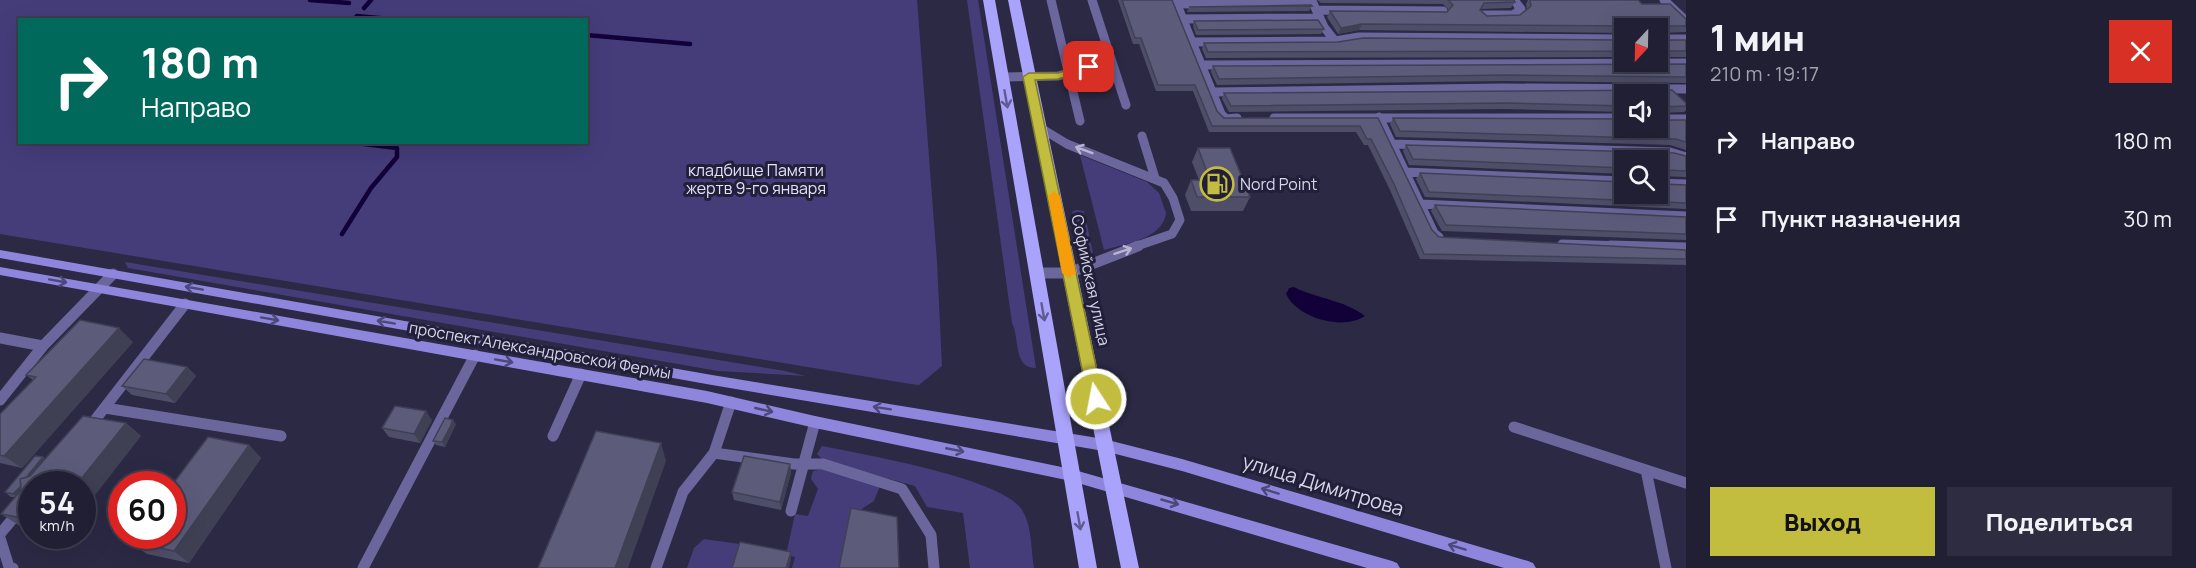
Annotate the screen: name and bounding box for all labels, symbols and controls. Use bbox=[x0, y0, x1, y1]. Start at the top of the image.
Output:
text: 1 мин bbox=[1710, 13, 1805, 62]
north arrow bbox=[1614, 18, 1668, 72]
map controls bbox=[1614, 18, 1668, 204]
button: close bbox=[2109, 20, 2172, 83]
text: 180 m bbox=[141, 33, 259, 91]
pin bbox=[1063, 41, 1114, 92]
icon: right bbox=[42, 42, 120, 120]
icon: arrive bbox=[1072, 50, 1105, 83]
text: 210 m · 19:17 bbox=[1710, 60, 1819, 87]
button: sound bbox=[1614, 84, 1668, 138]
text: Направо bbox=[141, 88, 251, 125]
one-way arrow bbox=[1001, 89, 1012, 108]
icon: right bbox=[1710, 125, 1743, 158]
text: Направо bbox=[1761, 126, 1855, 156]
text: 180 m bbox=[2114, 126, 2172, 156]
one-way arrow bbox=[1075, 144, 1093, 155]
button: search bbox=[1614, 150, 1668, 204]
park label: кладбище Памяти жертв 9-го января bbox=[686, 159, 826, 199]
fuel station icon: Nord Point bbox=[1199, 166, 1235, 202]
place label: Nord Point bbox=[1240, 173, 1317, 195]
icon: arrive bbox=[1710, 203, 1743, 236]
text: Пункт назначения bbox=[1761, 204, 1961, 234]
text: 30 m bbox=[2123, 204, 2172, 234]
street label: Софийская улица bbox=[1066, 212, 1116, 348]
one-way arrow bbox=[1113, 245, 1132, 256]
one-way arrow bbox=[47, 276, 67, 287]
one-way arrow bbox=[184, 283, 204, 294]
one-way arrow bbox=[1037, 302, 1048, 321]
one-way arrow bbox=[260, 314, 280, 325]
one-way arrow bbox=[376, 316, 396, 327]
street label: проспект Александровской Фермы bbox=[407, 316, 673, 384]
one-way arrow bbox=[493, 355, 513, 366]
position arrow bbox=[1064, 367, 1128, 431]
one-way arrow bbox=[872, 402, 892, 413]
one-way arrow bbox=[755, 405, 774, 417]
one-way arrow bbox=[945, 445, 964, 456]
street label: улица Димитрова bbox=[1239, 447, 1407, 522]
speed limit sign: 60 bbox=[108, 471, 186, 549]
text: 54 bbox=[39, 482, 75, 523]
one-way arrow bbox=[1261, 485, 1280, 496]
button: Выход bbox=[1710, 487, 1935, 556]
button: Поделиться bbox=[1947, 487, 2172, 556]
one-way arrow bbox=[1160, 496, 1179, 508]
one-way arrow bbox=[1074, 511, 1085, 531]
text: km/h bbox=[40, 515, 74, 536]
one-way arrow bbox=[1448, 541, 1467, 552]

